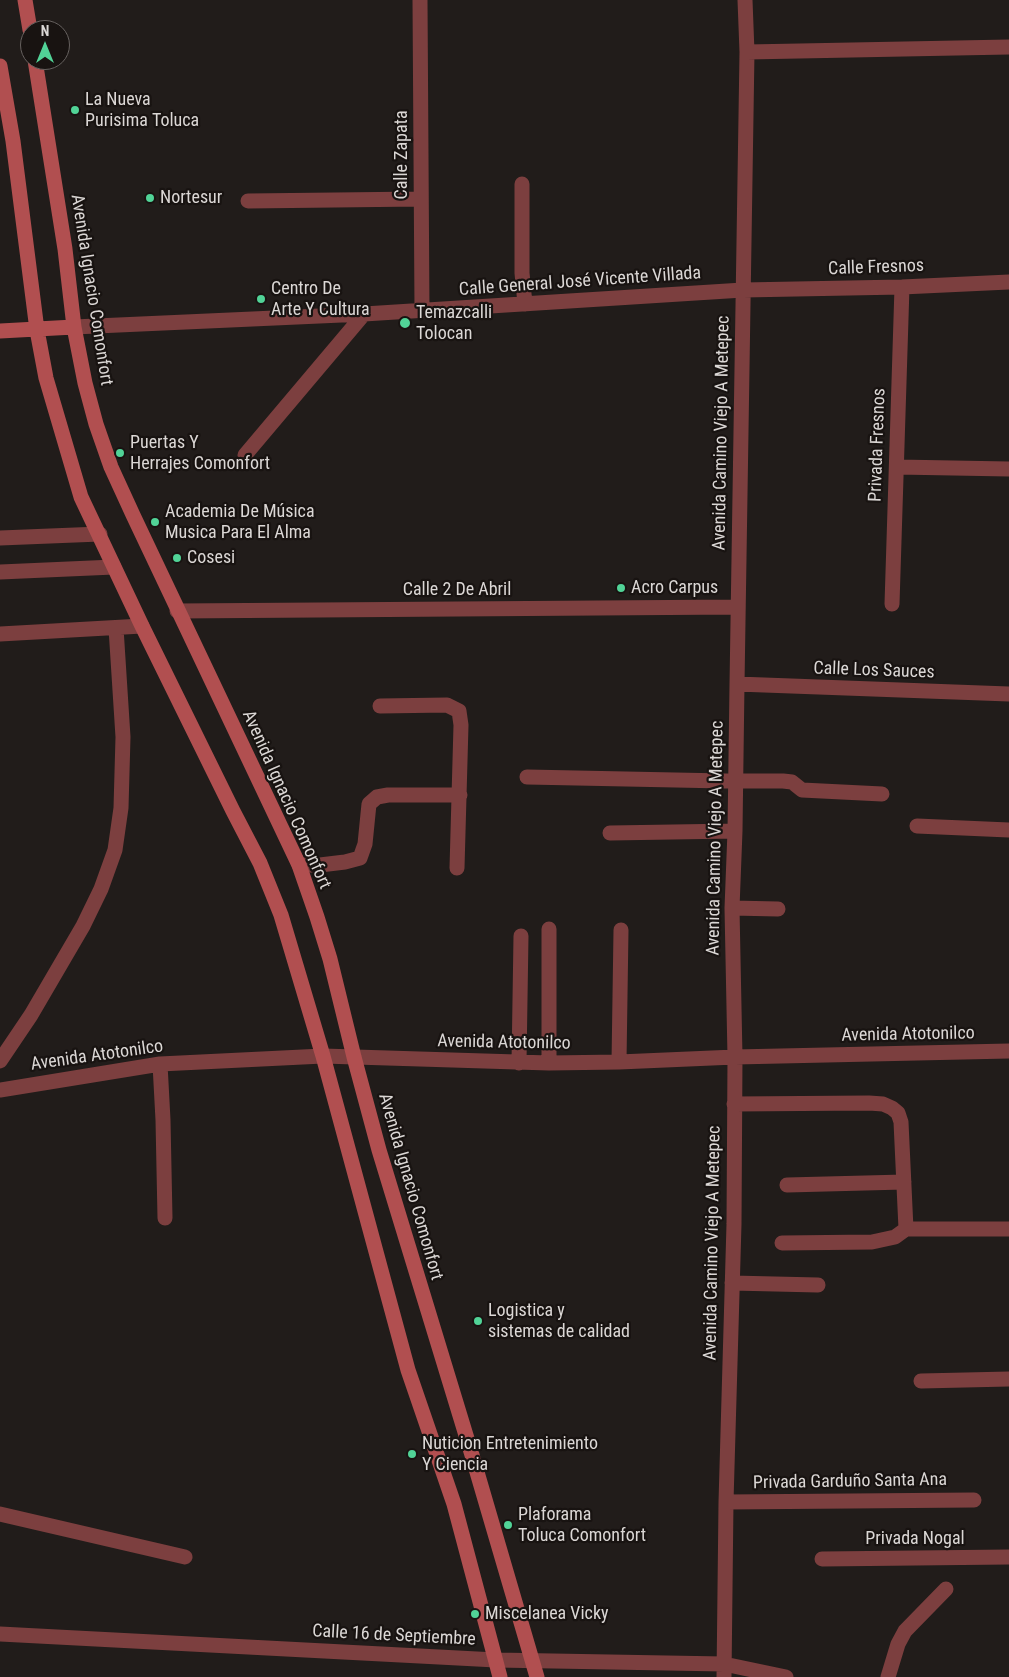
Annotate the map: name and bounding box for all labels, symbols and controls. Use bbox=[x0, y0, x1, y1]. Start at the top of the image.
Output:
north arrow bbox=[20, 20, 70, 70]
text: N bbox=[41, 23, 49, 39]
place label: La Nueva Purisima Toluca bbox=[85, 89, 199, 132]
marker: La Nueva Purisima Toluca bbox=[69, 104, 81, 116]
street label: Calle Zapata bbox=[391, 110, 413, 200]
place label: Nortesur bbox=[160, 187, 222, 209]
marker: Nortesur bbox=[144, 192, 156, 204]
street label: Avenida Ignacio Comonfort bbox=[65, 193, 117, 387]
street label: Calle Fresnos bbox=[828, 256, 924, 280]
street label: Calle General José Vicente Villada bbox=[458, 263, 702, 301]
place label: Centro De Arte Y Cultura bbox=[271, 278, 370, 320]
marker: Centro De Arte Y Cultura bbox=[255, 293, 267, 305]
place label: Temazcalli Tolocan bbox=[416, 302, 492, 344]
street label: Avenida Camino Viejo A Metepec bbox=[709, 315, 735, 551]
marker: Temazcalli Tolocan bbox=[398, 316, 412, 330]
street label: Privada Fresnos bbox=[865, 388, 891, 502]
place label: Puertas Y Herrajes Comonfort bbox=[130, 432, 270, 474]
marker: Puertas Y Herrajes Comonfort bbox=[114, 447, 126, 459]
place label: Academia De Música Musica Para El Alma bbox=[165, 501, 315, 544]
marker: Academia De Música Musica Para El Alma bbox=[149, 516, 161, 528]
place label: Cosesi bbox=[187, 547, 235, 569]
marker: Cosesi bbox=[171, 552, 183, 564]
place label: Acro Carpus bbox=[631, 577, 718, 599]
street label: Calle 2 De Abril bbox=[403, 579, 511, 601]
marker: Acro Carpus bbox=[615, 582, 627, 594]
street label: Calle Los Sauces bbox=[813, 658, 935, 684]
street label: Avenida Ignacio Comonfort bbox=[237, 707, 335, 893]
street label: Avenida Camino Viejo A Metepec bbox=[703, 720, 729, 956]
street label: Avenida Atotonilco bbox=[841, 1023, 975, 1047]
street label: Avenida Atotonilco bbox=[437, 1031, 571, 1055]
street label: Avenida Atotonilco bbox=[29, 1036, 165, 1076]
street label: Avenida Ignacio Comonfort bbox=[373, 1091, 447, 1283]
street label: Avenida Camino Viejo A Metepec bbox=[700, 1125, 726, 1361]
place label: Logistica y sistemas de calidad bbox=[488, 1300, 630, 1342]
marker: Logistica y sistemas de calidad bbox=[472, 1315, 484, 1327]
place label: Nuticion Entretenimiento Y Ciencia bbox=[422, 1433, 598, 1476]
marker: Nuticion Entretenimiento Y Ciencia bbox=[406, 1448, 418, 1460]
street label: Privada Garduño Santa Ana bbox=[753, 1470, 947, 1494]
place label: Plaforama Toluca Comonfort bbox=[518, 1504, 646, 1546]
marker: Plaforama Toluca Comonfort bbox=[502, 1519, 514, 1531]
street label: Privada Nogal bbox=[865, 1528, 965, 1550]
place label: Miscelanea Vicky bbox=[485, 1603, 608, 1625]
marker: Miscelanea Vicky bbox=[469, 1608, 481, 1620]
street label: Calle 16 de Septiembre bbox=[312, 1621, 476, 1651]

